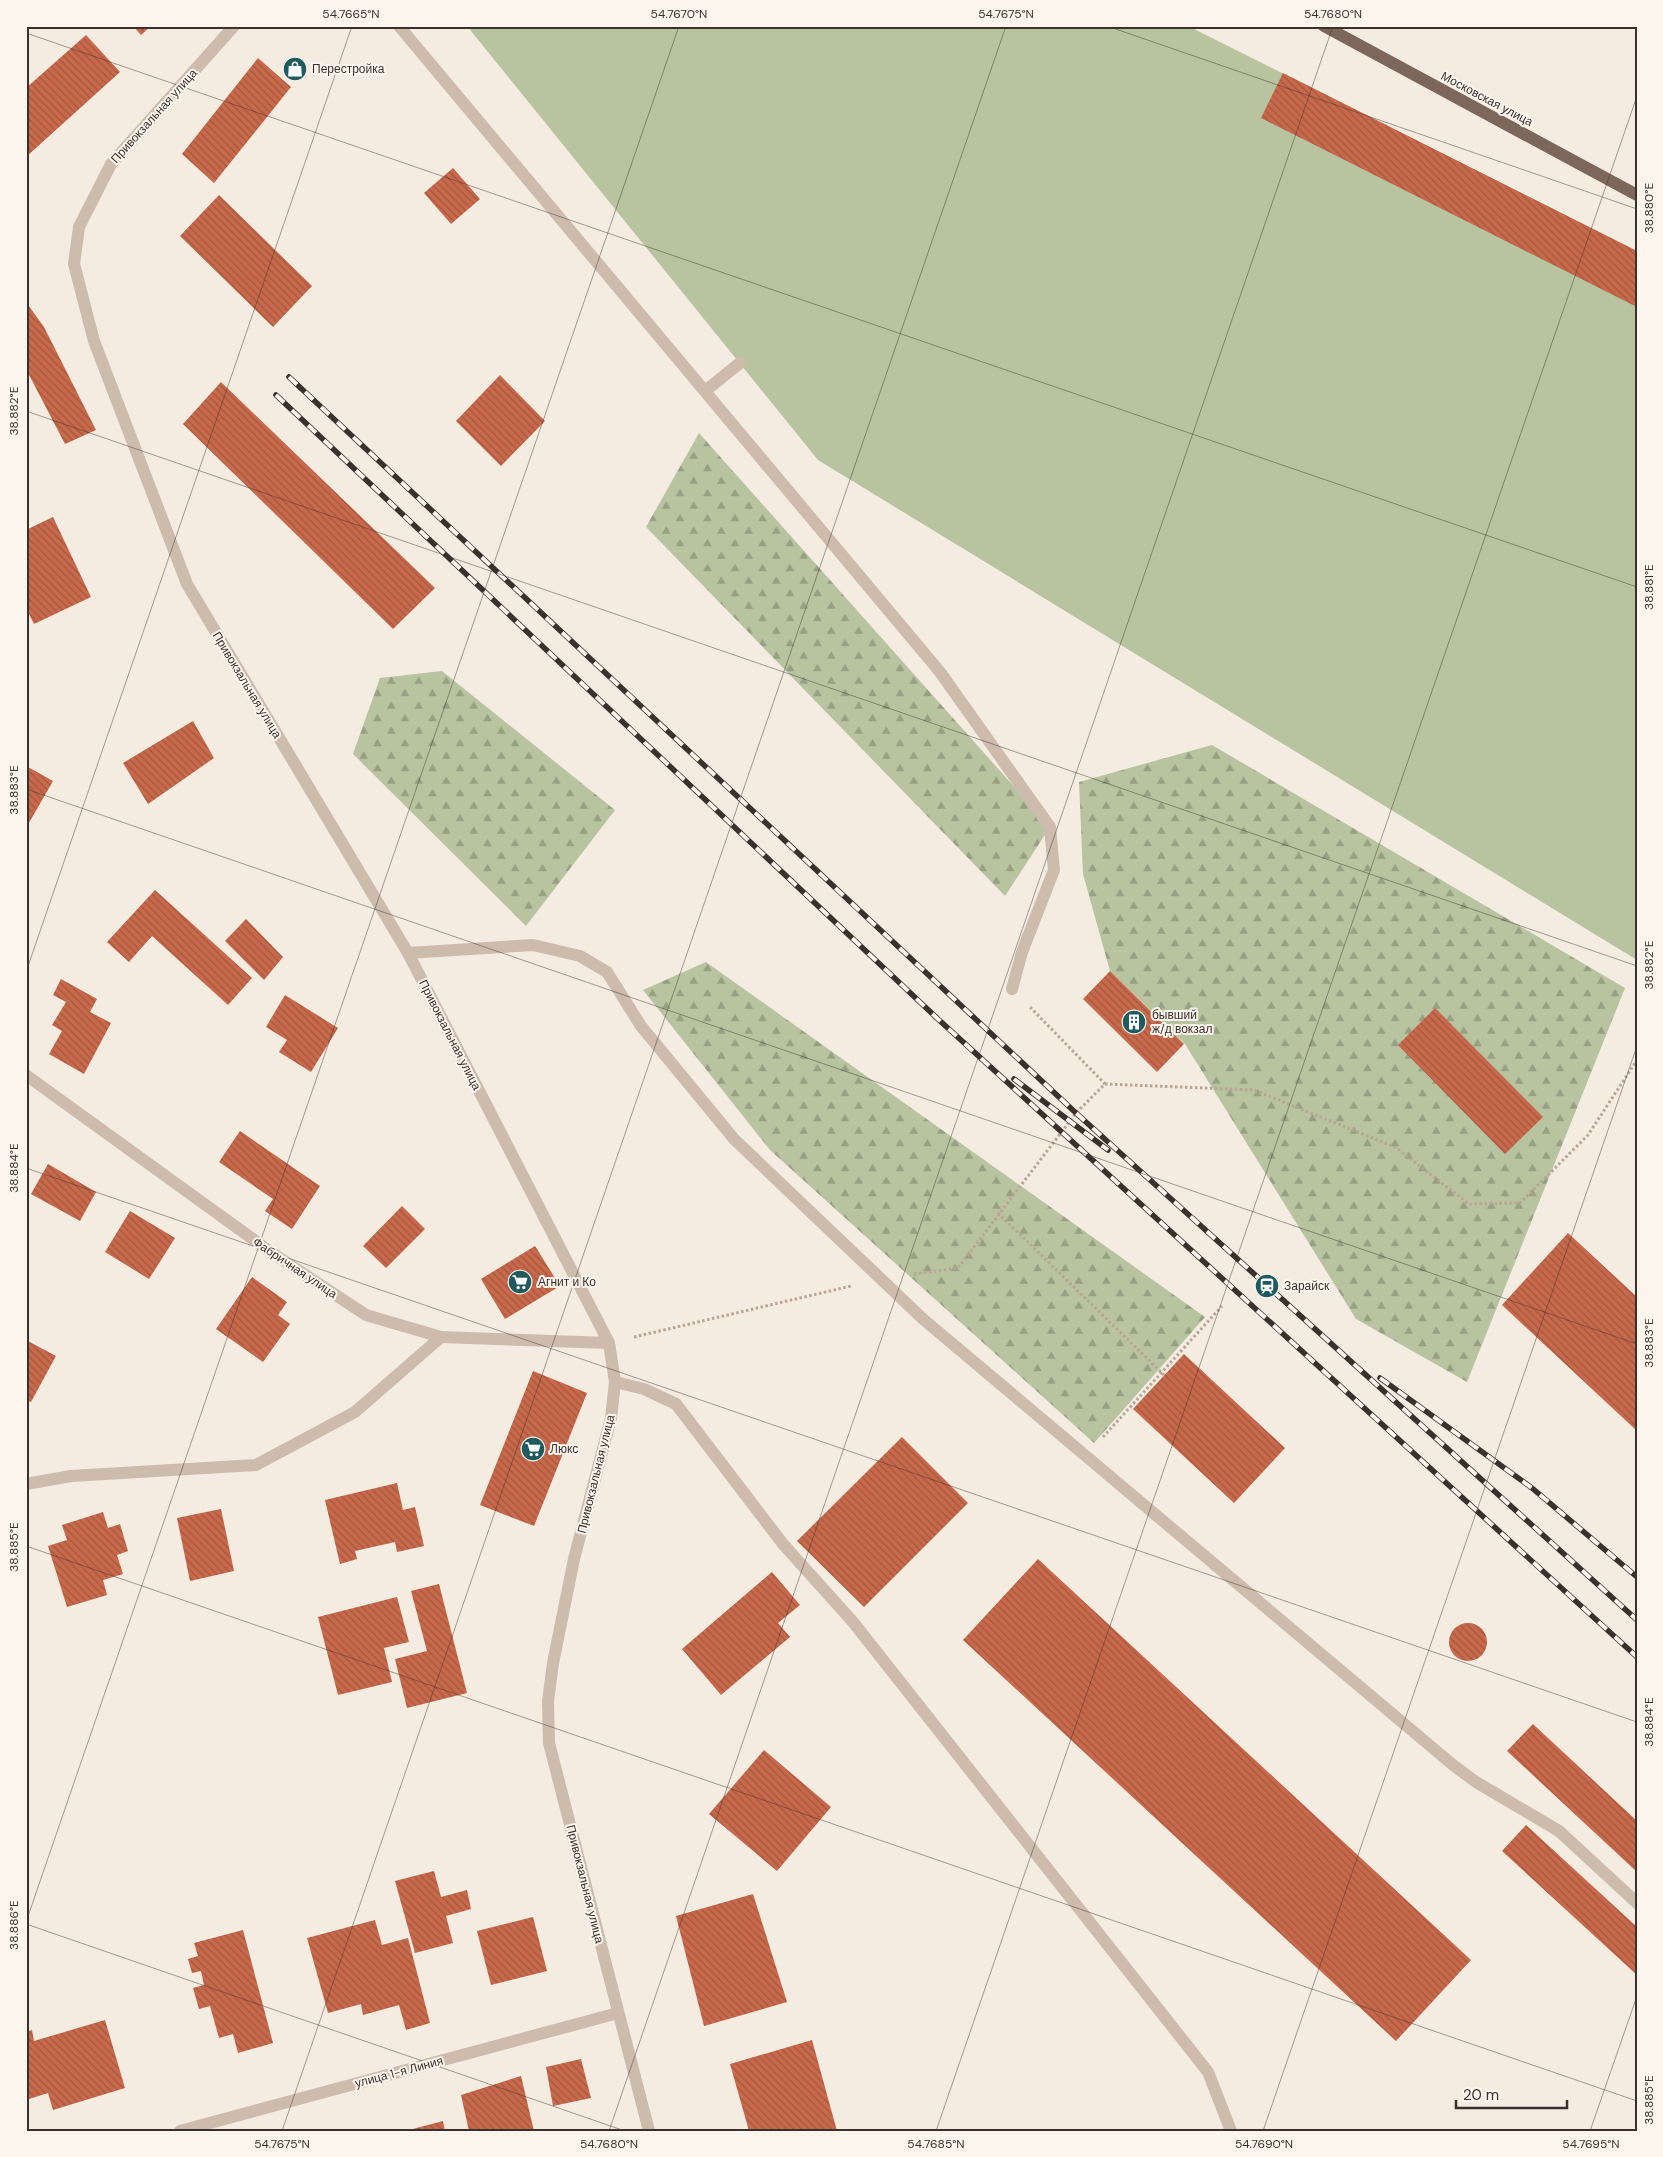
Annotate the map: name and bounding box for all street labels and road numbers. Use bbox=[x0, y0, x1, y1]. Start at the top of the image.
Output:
street label: Привокзальная улица bbox=[107, 65, 201, 167]
street label: Московская улица bbox=[1438, 68, 1536, 130]
street label: Привокзальная улица bbox=[209, 629, 285, 742]
street label: Привокзальная улица bbox=[415, 977, 485, 1093]
street label: Фабричная улица bbox=[250, 1234, 340, 1302]
street label: Привокзальная улица bbox=[574, 1413, 619, 1535]
street label: Привокзальная улица bbox=[563, 1823, 608, 1945]
street label: улица 1-я Линия bbox=[353, 2053, 445, 2091]

